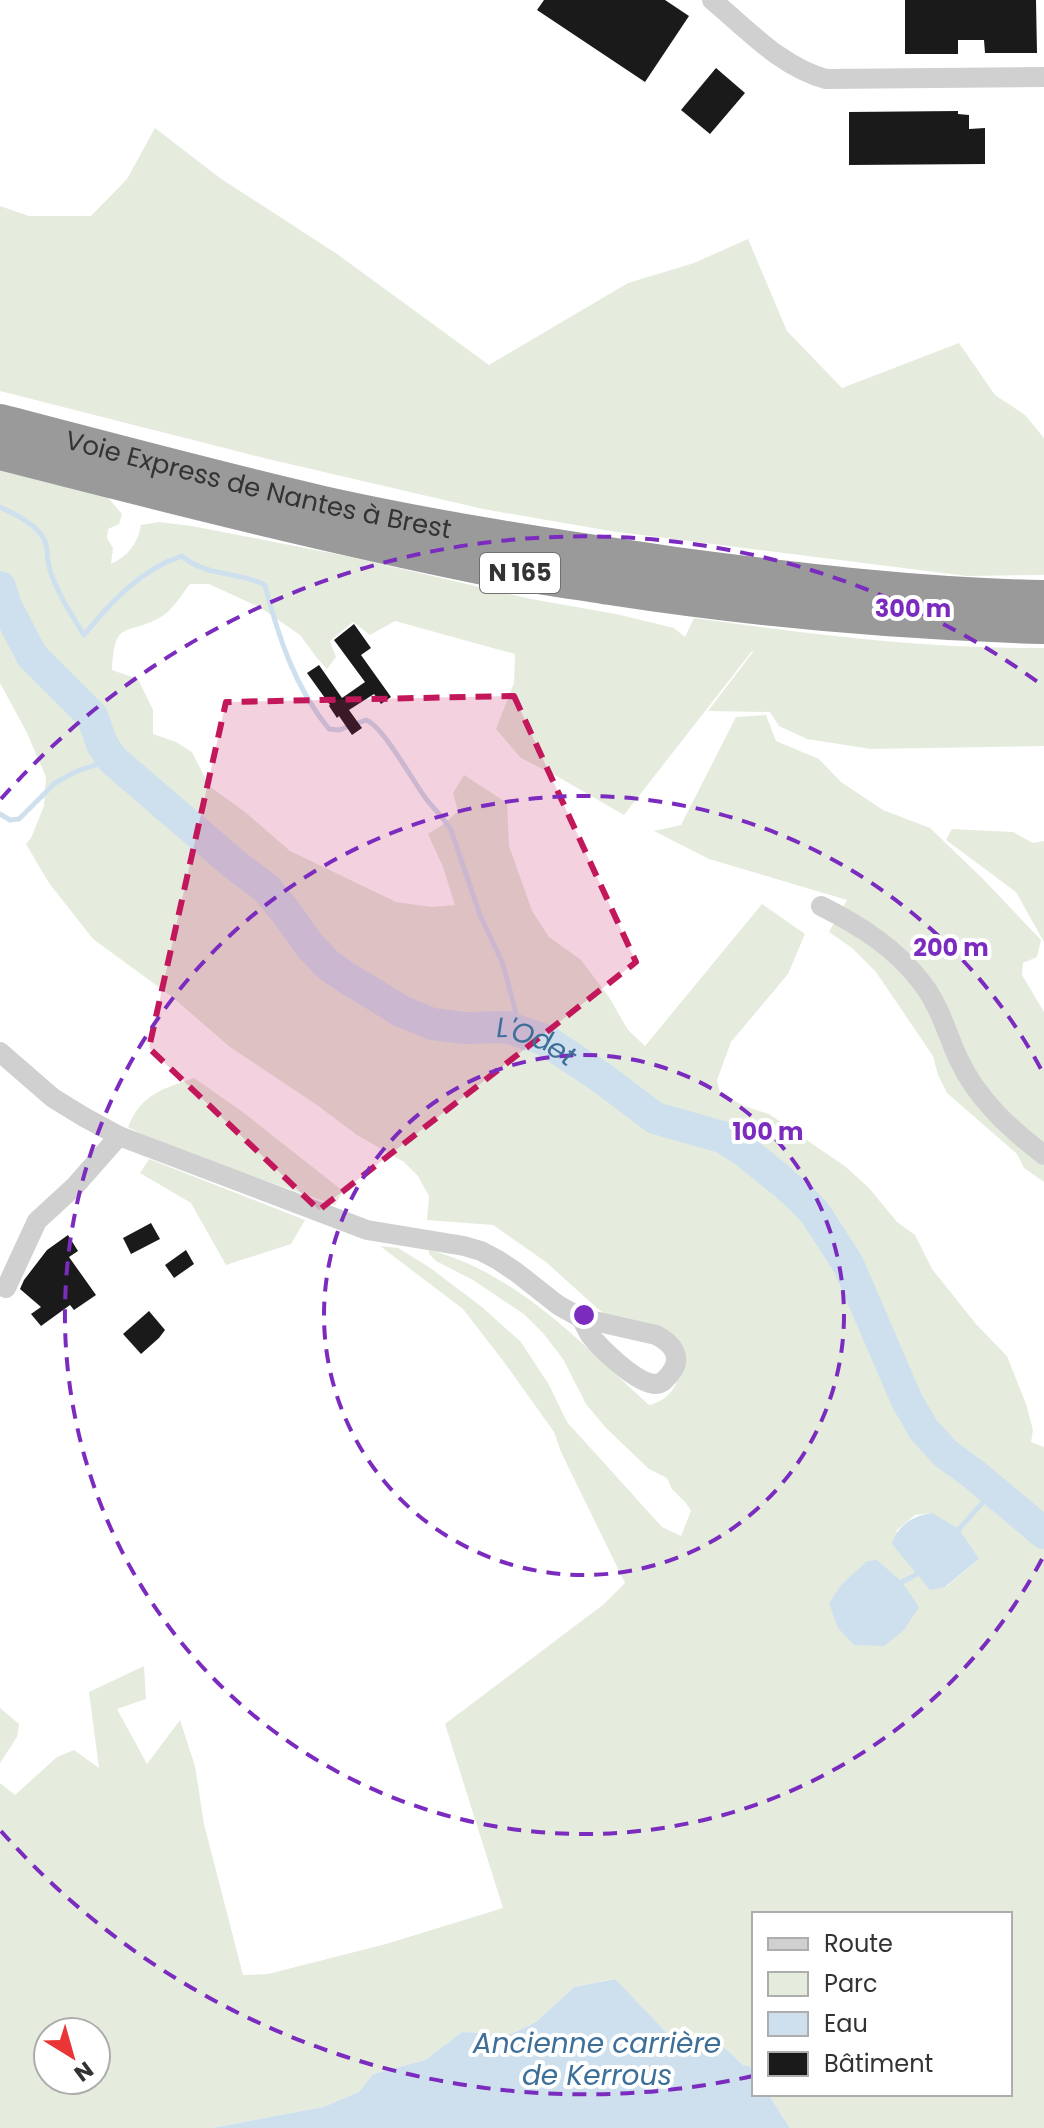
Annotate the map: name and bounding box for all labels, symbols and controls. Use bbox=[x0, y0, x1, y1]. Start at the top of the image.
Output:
street label: Voie Express de Nantes à Brest bbox=[61, 422, 454, 547]
road number: N 165 bbox=[480, 553, 560, 593]
text: 300 m bbox=[875, 592, 951, 625]
text: 200 m bbox=[913, 931, 989, 964]
water label: L'Odet bbox=[496, 1008, 585, 1076]
text: 100 m bbox=[733, 1115, 803, 1148]
centre of rings bbox=[570, 1301, 598, 1329]
legend bbox=[752, 1912, 1012, 2096]
text: Route bbox=[824, 1927, 893, 1960]
text: Parc bbox=[824, 1967, 878, 2000]
text: Eau bbox=[824, 2007, 868, 2040]
north arrow bbox=[32, 2016, 112, 2096]
water label: Ancienne carrière de Kerrous bbox=[472, 2024, 721, 2095]
text: Bâtiment bbox=[824, 2047, 933, 2080]
text: N bbox=[68, 2054, 100, 2089]

